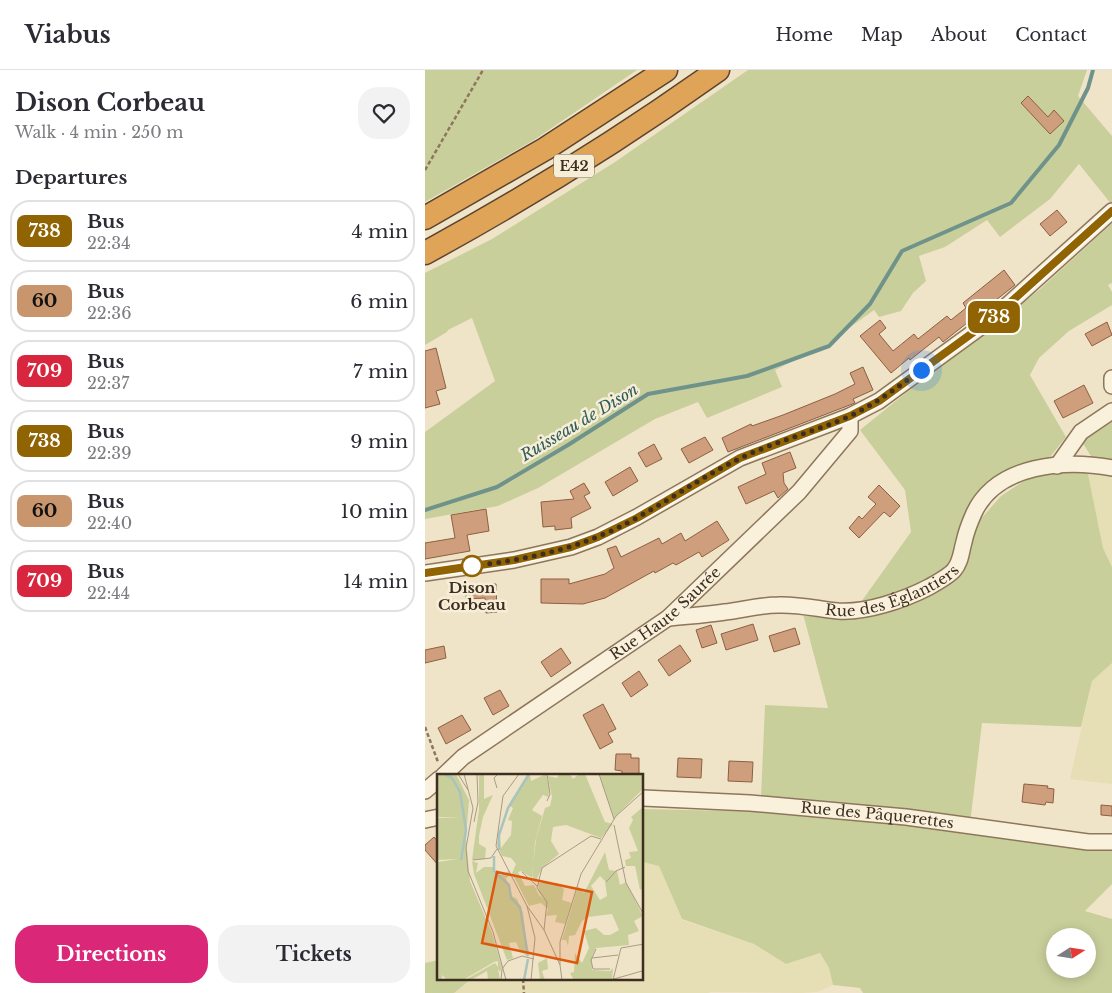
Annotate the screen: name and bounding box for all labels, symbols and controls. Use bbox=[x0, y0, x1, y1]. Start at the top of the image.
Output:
text: Viabus bbox=[25, 20, 111, 49]
text: Home bbox=[775, 24, 833, 46]
text: Map bbox=[861, 24, 903, 46]
text: About bbox=[931, 24, 987, 46]
text: Contact bbox=[1015, 24, 1087, 46]
button: heart bbox=[358, 87, 410, 139]
text: Dison Corbeau bbox=[15, 88, 205, 117]
text: Walk · 4 min · 250 m bbox=[15, 122, 183, 142]
road number: E42 bbox=[554, 154, 594, 178]
text: Departures bbox=[15, 166, 127, 189]
text: Bus bbox=[87, 210, 124, 233]
text: 738 bbox=[28, 220, 61, 242]
text: 4 min bbox=[351, 220, 408, 243]
text: 22:34 bbox=[87, 233, 131, 253]
text: Bus bbox=[87, 280, 124, 303]
text: 60 bbox=[32, 290, 57, 312]
text: 6 min bbox=[350, 290, 408, 313]
line badge: 738 bbox=[965, 301, 1023, 333]
text: 22:36 bbox=[87, 303, 131, 323]
text: 738 bbox=[978, 306, 1010, 328]
text: Bus bbox=[87, 350, 124, 373]
your location bbox=[909, 358, 934, 383]
text: 709 bbox=[27, 360, 62, 382]
text: 7 min bbox=[353, 360, 408, 383]
text: 22:37 bbox=[87, 373, 129, 393]
water label: Ruisseau de Dison bbox=[516, 379, 641, 466]
text: Bus bbox=[87, 420, 124, 443]
text: 738 bbox=[28, 430, 61, 452]
text: 9 min bbox=[350, 430, 408, 453]
text: 22:39 bbox=[87, 443, 131, 463]
text: Bus bbox=[87, 490, 124, 513]
text: 60 bbox=[32, 500, 57, 522]
text: 10 min bbox=[341, 500, 408, 523]
text: 22:40 bbox=[87, 513, 132, 533]
marker: Dison Corbeau bbox=[461, 555, 483, 577]
text: Bus bbox=[87, 560, 124, 583]
street label: Rue des Églantiers bbox=[824, 561, 963, 620]
street label: Rue Haute Saurée bbox=[606, 562, 724, 664]
text: 709 bbox=[27, 570, 62, 592]
text: 14 min bbox=[343, 570, 408, 593]
place label: Dison Corbeau bbox=[438, 578, 506, 614]
text: 22:44 bbox=[87, 583, 130, 603]
inset map bbox=[437, 774, 644, 980]
street label: Rue des Pâquerettes bbox=[800, 798, 955, 833]
button: Directions bbox=[15, 925, 208, 983]
button: Tickets bbox=[218, 925, 410, 983]
north arrow bbox=[1046, 928, 1096, 978]
map controls bbox=[1046, 928, 1096, 978]

